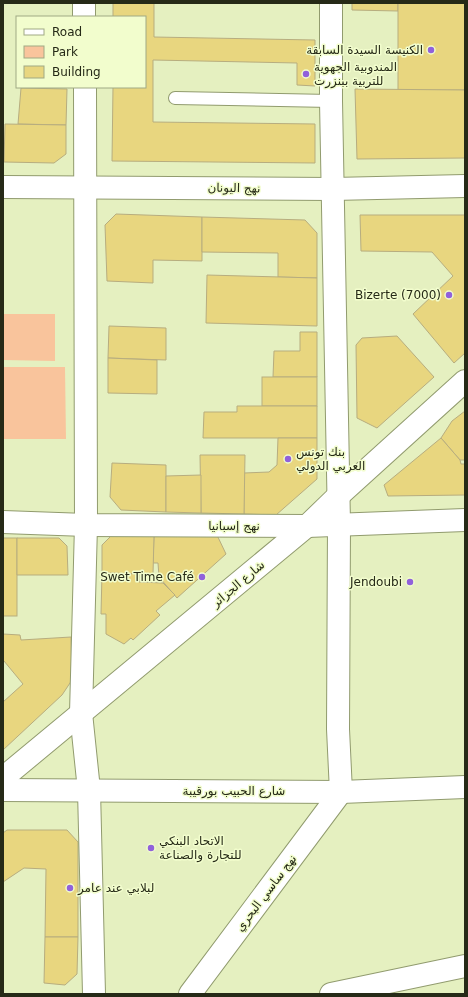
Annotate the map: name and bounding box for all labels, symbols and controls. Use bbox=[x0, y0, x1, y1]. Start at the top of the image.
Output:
legend bbox=[16, 16, 146, 88]
text: Road bbox=[52, 25, 82, 39]
place label: الكنيسة السيدة السابقة bbox=[306, 43, 423, 57]
text: Park bbox=[52, 45, 78, 59]
marker: الكنيسة السيدة السابقة bbox=[426, 45, 436, 55]
place label: المندوبية الجهوية للتربية ببنزرت bbox=[314, 60, 397, 89]
text: Building bbox=[52, 65, 101, 79]
marker: المندوبية الجهوية للتربية ببنزرت bbox=[301, 69, 311, 79]
street label: نهج اليونان bbox=[207, 181, 261, 196]
place label: Bizerte (7000) bbox=[355, 288, 441, 302]
marker: Bizerte (7000) bbox=[444, 290, 454, 300]
place label: بنك تونس العربي الدولي bbox=[296, 445, 365, 474]
marker: بنك تونس العربي الدولي bbox=[283, 454, 293, 464]
street label: نهج إسبانيا bbox=[208, 519, 260, 533]
street label: شارع الجزائر bbox=[208, 558, 268, 612]
place label: Swet Time Café bbox=[100, 570, 194, 584]
marker: Swet Time Café bbox=[197, 572, 207, 582]
place label: Jendoubi bbox=[349, 575, 402, 589]
marker: Jendoubi bbox=[405, 577, 415, 587]
street label: شارع الحبيب بورقيبة bbox=[183, 784, 285, 799]
place label: الاتحاد البنكي للتجارة والصناعة bbox=[159, 834, 242, 863]
marker: الاتحاد البنكي للتجارة والصناعة bbox=[146, 843, 156, 853]
street label: نهج ساسي البحري bbox=[233, 852, 300, 935]
place label: لبلابي عند عامر bbox=[77, 881, 154, 896]
marker: لبلابي عند عامر bbox=[65, 883, 75, 893]

